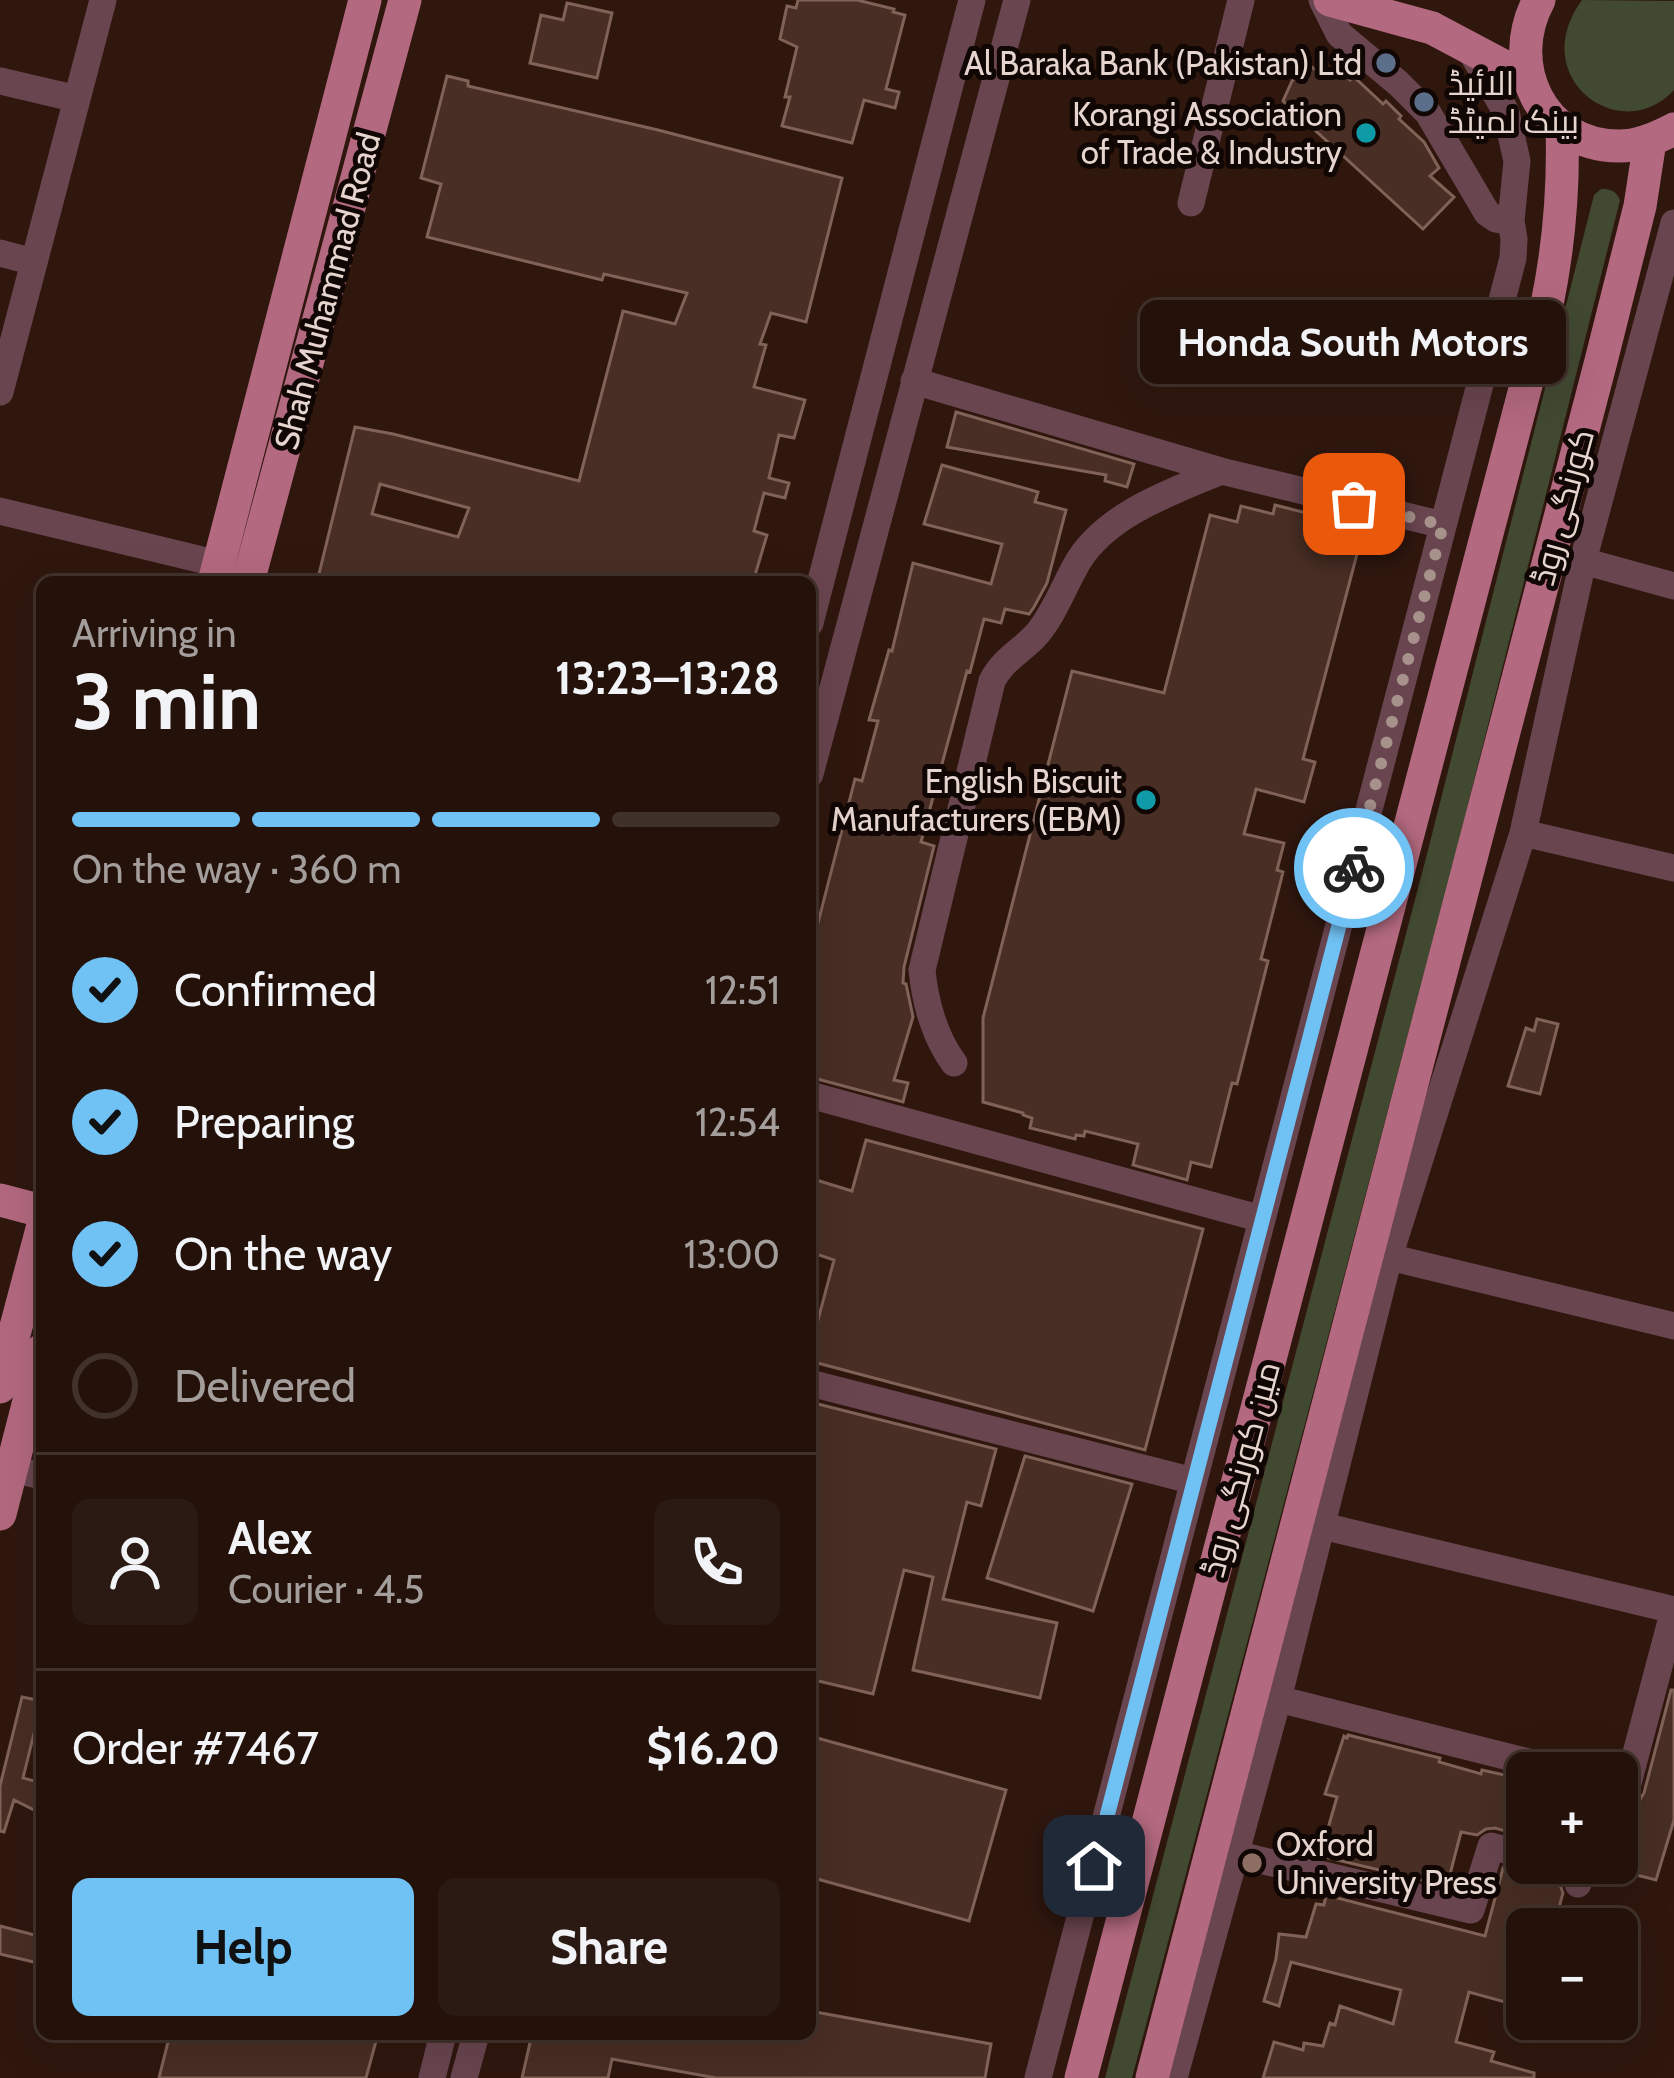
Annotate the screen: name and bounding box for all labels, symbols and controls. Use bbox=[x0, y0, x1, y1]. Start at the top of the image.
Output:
place label: Al Baraka Bank (Pakistan) Ltd bbox=[964, 43, 1362, 83]
marker: Al Baraka Bank (Pakistan) Ltd bbox=[1373, 50, 1399, 76]
place label: الائیڈ بینک لمیٹڈ bbox=[1448, 63, 1579, 141]
marker: الائیڈ بینک لمیٹڈ bbox=[1411, 89, 1437, 115]
place label: Korangi Association of Trade & Industry bbox=[1072, 94, 1342, 172]
marker: Korangi Association of Trade & Industry bbox=[1353, 120, 1379, 146]
street label: Shah Muhammad Road bbox=[265, 128, 389, 454]
callout: Honda South Motors bbox=[1141, 300, 1567, 384]
text: Honda South Motors bbox=[1177, 318, 1529, 366]
street label: کورنگی روڈ bbox=[1522, 425, 1603, 590]
pin bbox=[1303, 453, 1405, 555]
icon: bag bbox=[1321, 471, 1387, 537]
text: Arriving in bbox=[72, 609, 236, 657]
text: 13:23–13:28 bbox=[555, 651, 780, 705]
text: 3 min bbox=[72, 654, 261, 749]
place label: English Biscuit Manufacturers (EBM) bbox=[831, 761, 1122, 839]
marker: English Biscuit Manufacturers (EBM) bbox=[1133, 787, 1159, 813]
courier bbox=[1294, 808, 1414, 928]
icon: bike bbox=[1321, 835, 1387, 901]
text: On the way · 360 m bbox=[72, 845, 401, 893]
icon: check bbox=[72, 957, 138, 1023]
text: Confirmed bbox=[174, 963, 377, 1017]
text: 12:51 bbox=[705, 966, 780, 1014]
icon: check bbox=[72, 1089, 138, 1155]
text: Preparing bbox=[174, 1095, 354, 1149]
text: 12:54 bbox=[695, 1098, 780, 1146]
icon: check bbox=[72, 1221, 138, 1287]
text: On the way bbox=[174, 1227, 392, 1281]
text: 13:00 bbox=[684, 1230, 780, 1278]
street label: مین کورنگی روڈ bbox=[1192, 1357, 1289, 1581]
text: Delivered bbox=[174, 1359, 356, 1413]
button: person bbox=[72, 1499, 198, 1625]
button: phone bbox=[654, 1499, 780, 1625]
text: Alex bbox=[228, 1511, 312, 1565]
text: Courier · 4.5 bbox=[228, 1565, 424, 1613]
text: Order #7467 bbox=[72, 1721, 319, 1775]
text: $16.20 bbox=[646, 1721, 780, 1775]
map controls bbox=[1506, 1752, 1638, 2040]
button: + bbox=[1506, 1752, 1638, 1884]
pin bbox=[1043, 1815, 1145, 1917]
place label: Oxford University Press bbox=[1276, 1824, 1497, 1902]
icon: home bbox=[1061, 1833, 1127, 1899]
marker: Oxford University Press bbox=[1239, 1850, 1265, 1876]
button: Help bbox=[72, 1878, 414, 2016]
button: Share bbox=[438, 1878, 780, 2016]
button: − bbox=[1506, 1908, 1638, 2040]

